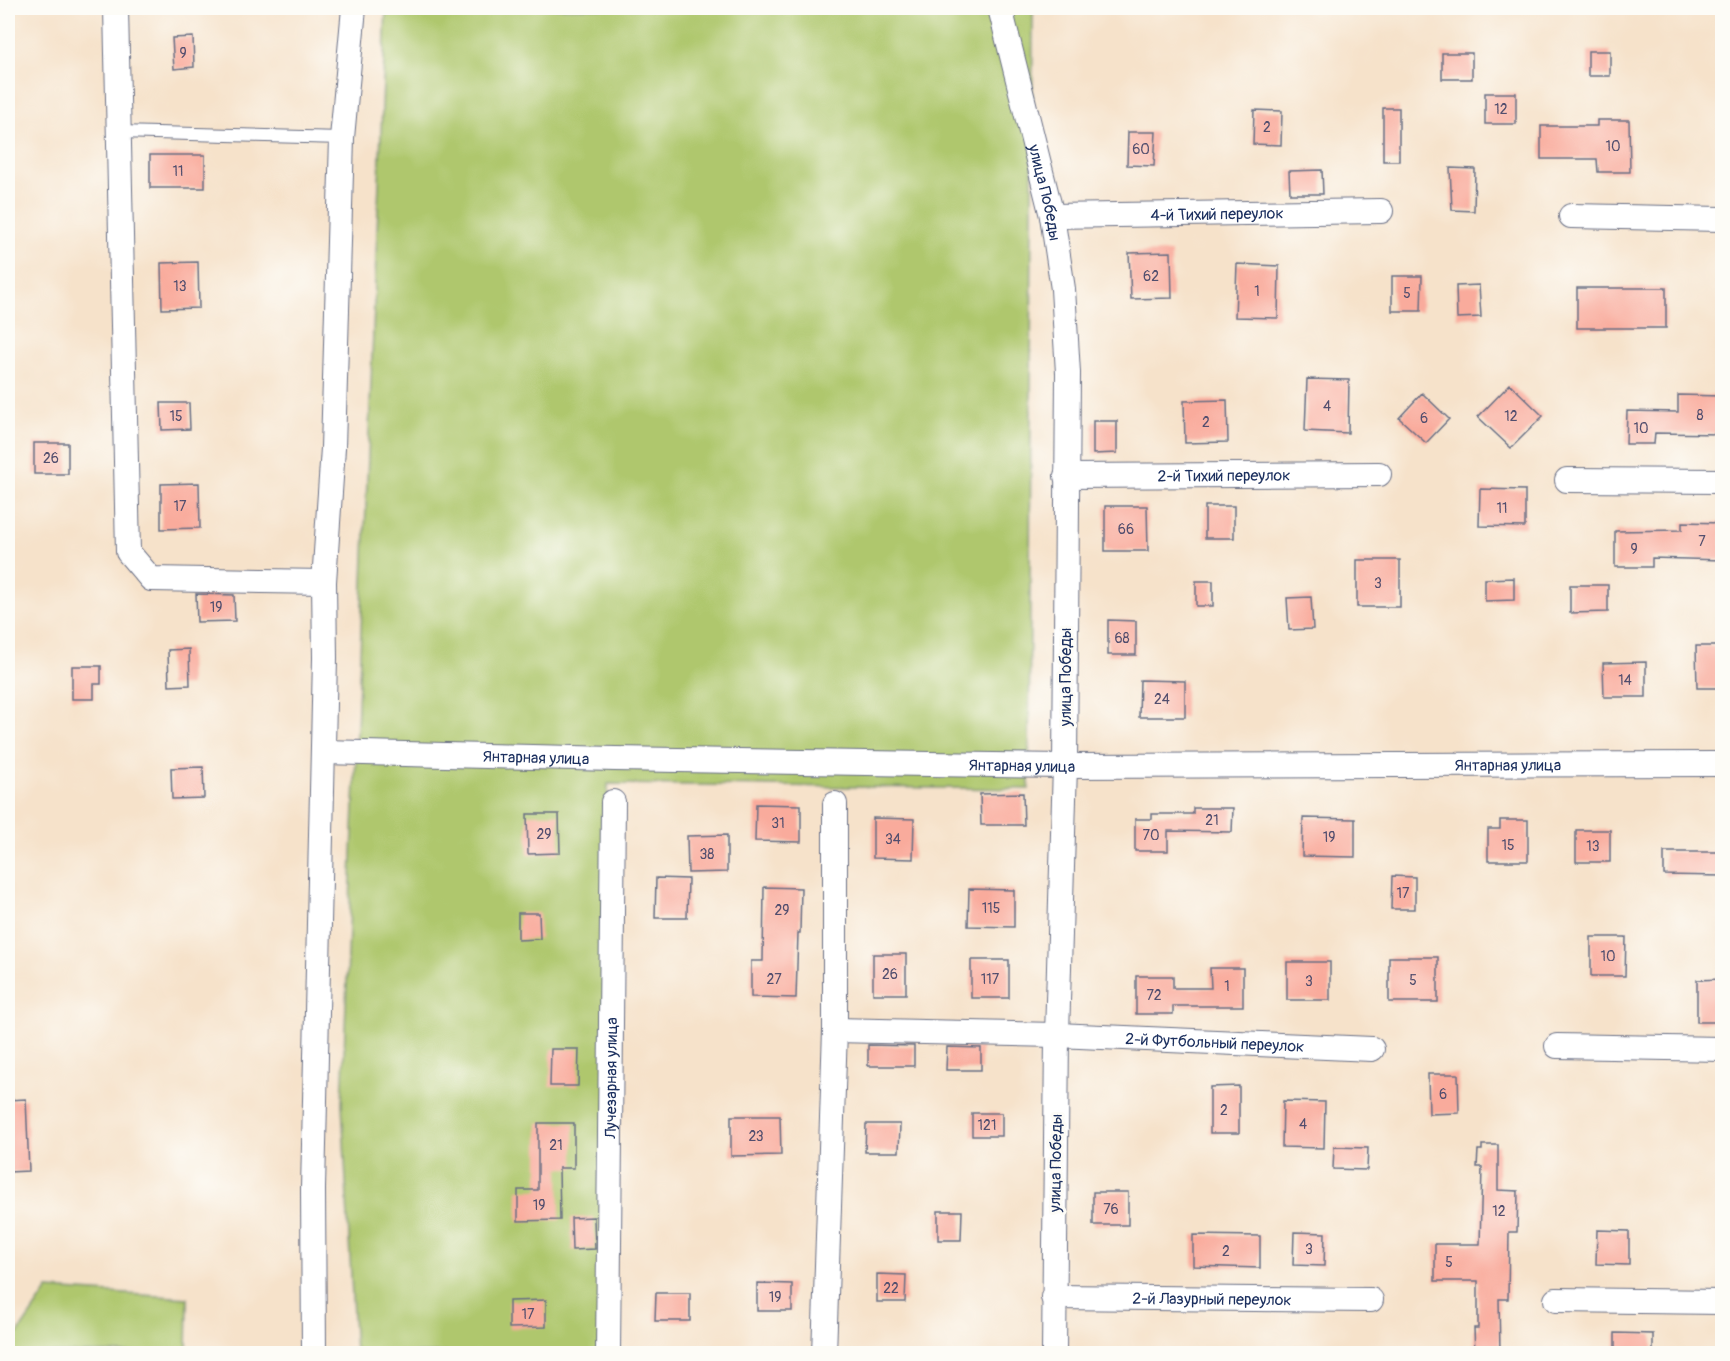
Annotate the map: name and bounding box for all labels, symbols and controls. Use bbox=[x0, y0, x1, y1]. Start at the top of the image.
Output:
house number: 9 bbox=[179, 45, 187, 62]
house number: 12 bbox=[1494, 101, 1508, 118]
house number: 2 bbox=[1263, 119, 1271, 136]
house number: 10 bbox=[1605, 138, 1621, 155]
street label: улица Победы bbox=[1023, 141, 1065, 242]
house number: 60 bbox=[1132, 141, 1150, 158]
house number: 11 bbox=[173, 163, 183, 180]
street label: 4-й Тихий переулок bbox=[1150, 203, 1284, 226]
house number: 62 bbox=[1143, 268, 1159, 285]
house number: 13 bbox=[173, 278, 187, 295]
house number: 1 bbox=[1254, 283, 1260, 300]
house number: 5 bbox=[1403, 285, 1411, 302]
house number: 4 bbox=[1323, 398, 1331, 415]
house number: 8 bbox=[1696, 407, 1704, 424]
house number: 15 bbox=[169, 408, 183, 425]
house number: 12 bbox=[1504, 408, 1518, 425]
house number: 6 bbox=[1420, 410, 1428, 427]
house number: 2 bbox=[1202, 414, 1210, 431]
house number: 10 bbox=[1633, 420, 1649, 437]
house number: 26 bbox=[43, 450, 59, 467]
street label: 2-й Тихий переулок bbox=[1157, 466, 1291, 486]
house number: 17 bbox=[174, 498, 187, 515]
house number: 11 bbox=[1497, 500, 1507, 517]
house number: 66 bbox=[1118, 521, 1134, 538]
house number: 7 bbox=[1698, 533, 1706, 550]
house number: 9 bbox=[1630, 541, 1638, 558]
house number: 3 bbox=[1374, 575, 1382, 592]
house number: 19 bbox=[210, 599, 222, 616]
street label: улица Победы bbox=[1056, 628, 1076, 727]
house number: 68 bbox=[1114, 630, 1130, 647]
house number: 14 bbox=[1618, 672, 1632, 689]
house number: 24 bbox=[1154, 691, 1170, 708]
street label: Янтарная улица bbox=[482, 747, 589, 769]
street label: Янтарная улица bbox=[1455, 755, 1561, 776]
street label: Янтарная улица bbox=[968, 756, 1075, 777]
house number: 21 bbox=[1205, 812, 1219, 829]
house number: 31 bbox=[771, 815, 785, 832]
house number: 29 bbox=[536, 826, 552, 843]
house number: 70 bbox=[1143, 827, 1159, 844]
house number: 19 bbox=[1323, 829, 1335, 846]
house number: 34 bbox=[885, 831, 901, 848]
house number: 15 bbox=[1501, 837, 1515, 854]
house number: 13 bbox=[1586, 838, 1600, 855]
house number: 38 bbox=[700, 846, 714, 863]
house number: 17 bbox=[1397, 885, 1410, 902]
house number: 115 bbox=[982, 900, 1000, 917]
house number: 29 bbox=[774, 902, 790, 919]
house number: 10 bbox=[1600, 948, 1616, 965]
house number: 26 bbox=[882, 966, 898, 983]
house number: 27 bbox=[766, 971, 782, 988]
house number: 117 bbox=[981, 971, 1000, 988]
house number: 5 bbox=[1409, 972, 1417, 989]
house number: 3 bbox=[1305, 973, 1313, 990]
house number: 1 bbox=[1224, 978, 1230, 995]
house number: 72 bbox=[1146, 987, 1162, 1004]
street label: Лучезарная улица bbox=[601, 1017, 622, 1140]
street label: 2-й Футбольный переулок bbox=[1125, 1029, 1305, 1057]
house number: 6 bbox=[1439, 1086, 1447, 1103]
house number: 2 bbox=[1220, 1102, 1228, 1119]
street label: улица Победы bbox=[1045, 1114, 1067, 1213]
house number: 4 bbox=[1299, 1116, 1307, 1133]
house number: 121 bbox=[978, 1117, 996, 1134]
house number: 23 bbox=[748, 1128, 764, 1145]
house number: 21 bbox=[549, 1137, 563, 1154]
house number: 19 bbox=[533, 1197, 545, 1214]
house number: 76 bbox=[1103, 1201, 1119, 1218]
house number: 12 bbox=[1492, 1203, 1506, 1220]
house number: 3 bbox=[1305, 1241, 1313, 1258]
house number: 2 bbox=[1222, 1243, 1230, 1260]
house number: 5 bbox=[1445, 1254, 1453, 1271]
house number: 22 bbox=[883, 1280, 899, 1297]
house number: 19 bbox=[769, 1289, 781, 1306]
street label: 2-й Лазурный переулок bbox=[1132, 1289, 1292, 1310]
house number: 17 bbox=[522, 1306, 535, 1323]

